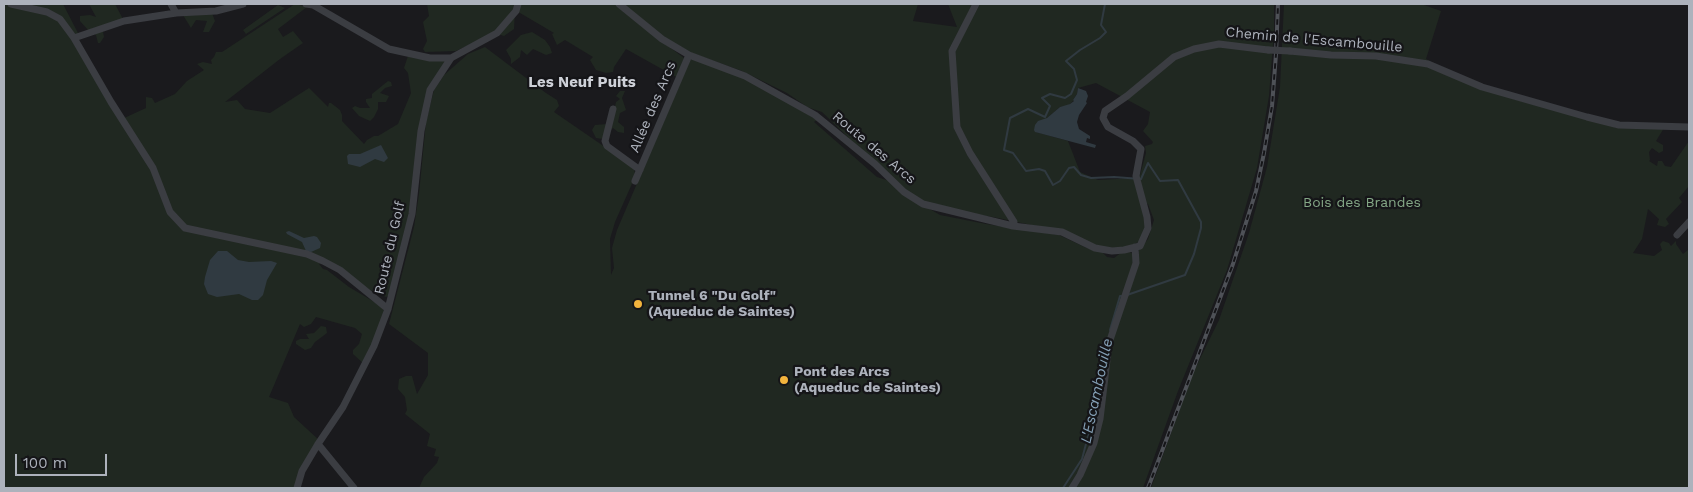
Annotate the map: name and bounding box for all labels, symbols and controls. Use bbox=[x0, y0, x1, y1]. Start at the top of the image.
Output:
street label: Chemin de l'Escambouille bbox=[1225, 24, 1403, 56]
street label: Allée des Arcs bbox=[626, 59, 680, 155]
district label: Les Neuf Puits bbox=[528, 74, 636, 92]
street label: Route des Arcs bbox=[829, 108, 919, 188]
park label: Bois des Brandes bbox=[1303, 195, 1421, 211]
street label: Route du Golf bbox=[371, 200, 409, 296]
place label: Tunnel 6 "Du Golf" (Aqueduc de Saintes) bbox=[648, 288, 795, 321]
marker: Tunnel 6 "Du Golf" (Aqueduc de Saintes) bbox=[632, 298, 644, 310]
water label: L'Escambouille bbox=[1077, 337, 1117, 445]
place label: Pont des Arcs (Aqueduc de Saintes) bbox=[794, 364, 941, 397]
marker: Pont des Arcs (Aqueduc de Saintes) bbox=[778, 374, 790, 386]
scale bar bbox=[18, 444, 110, 476]
text: 100 m bbox=[23, 454, 67, 472]

